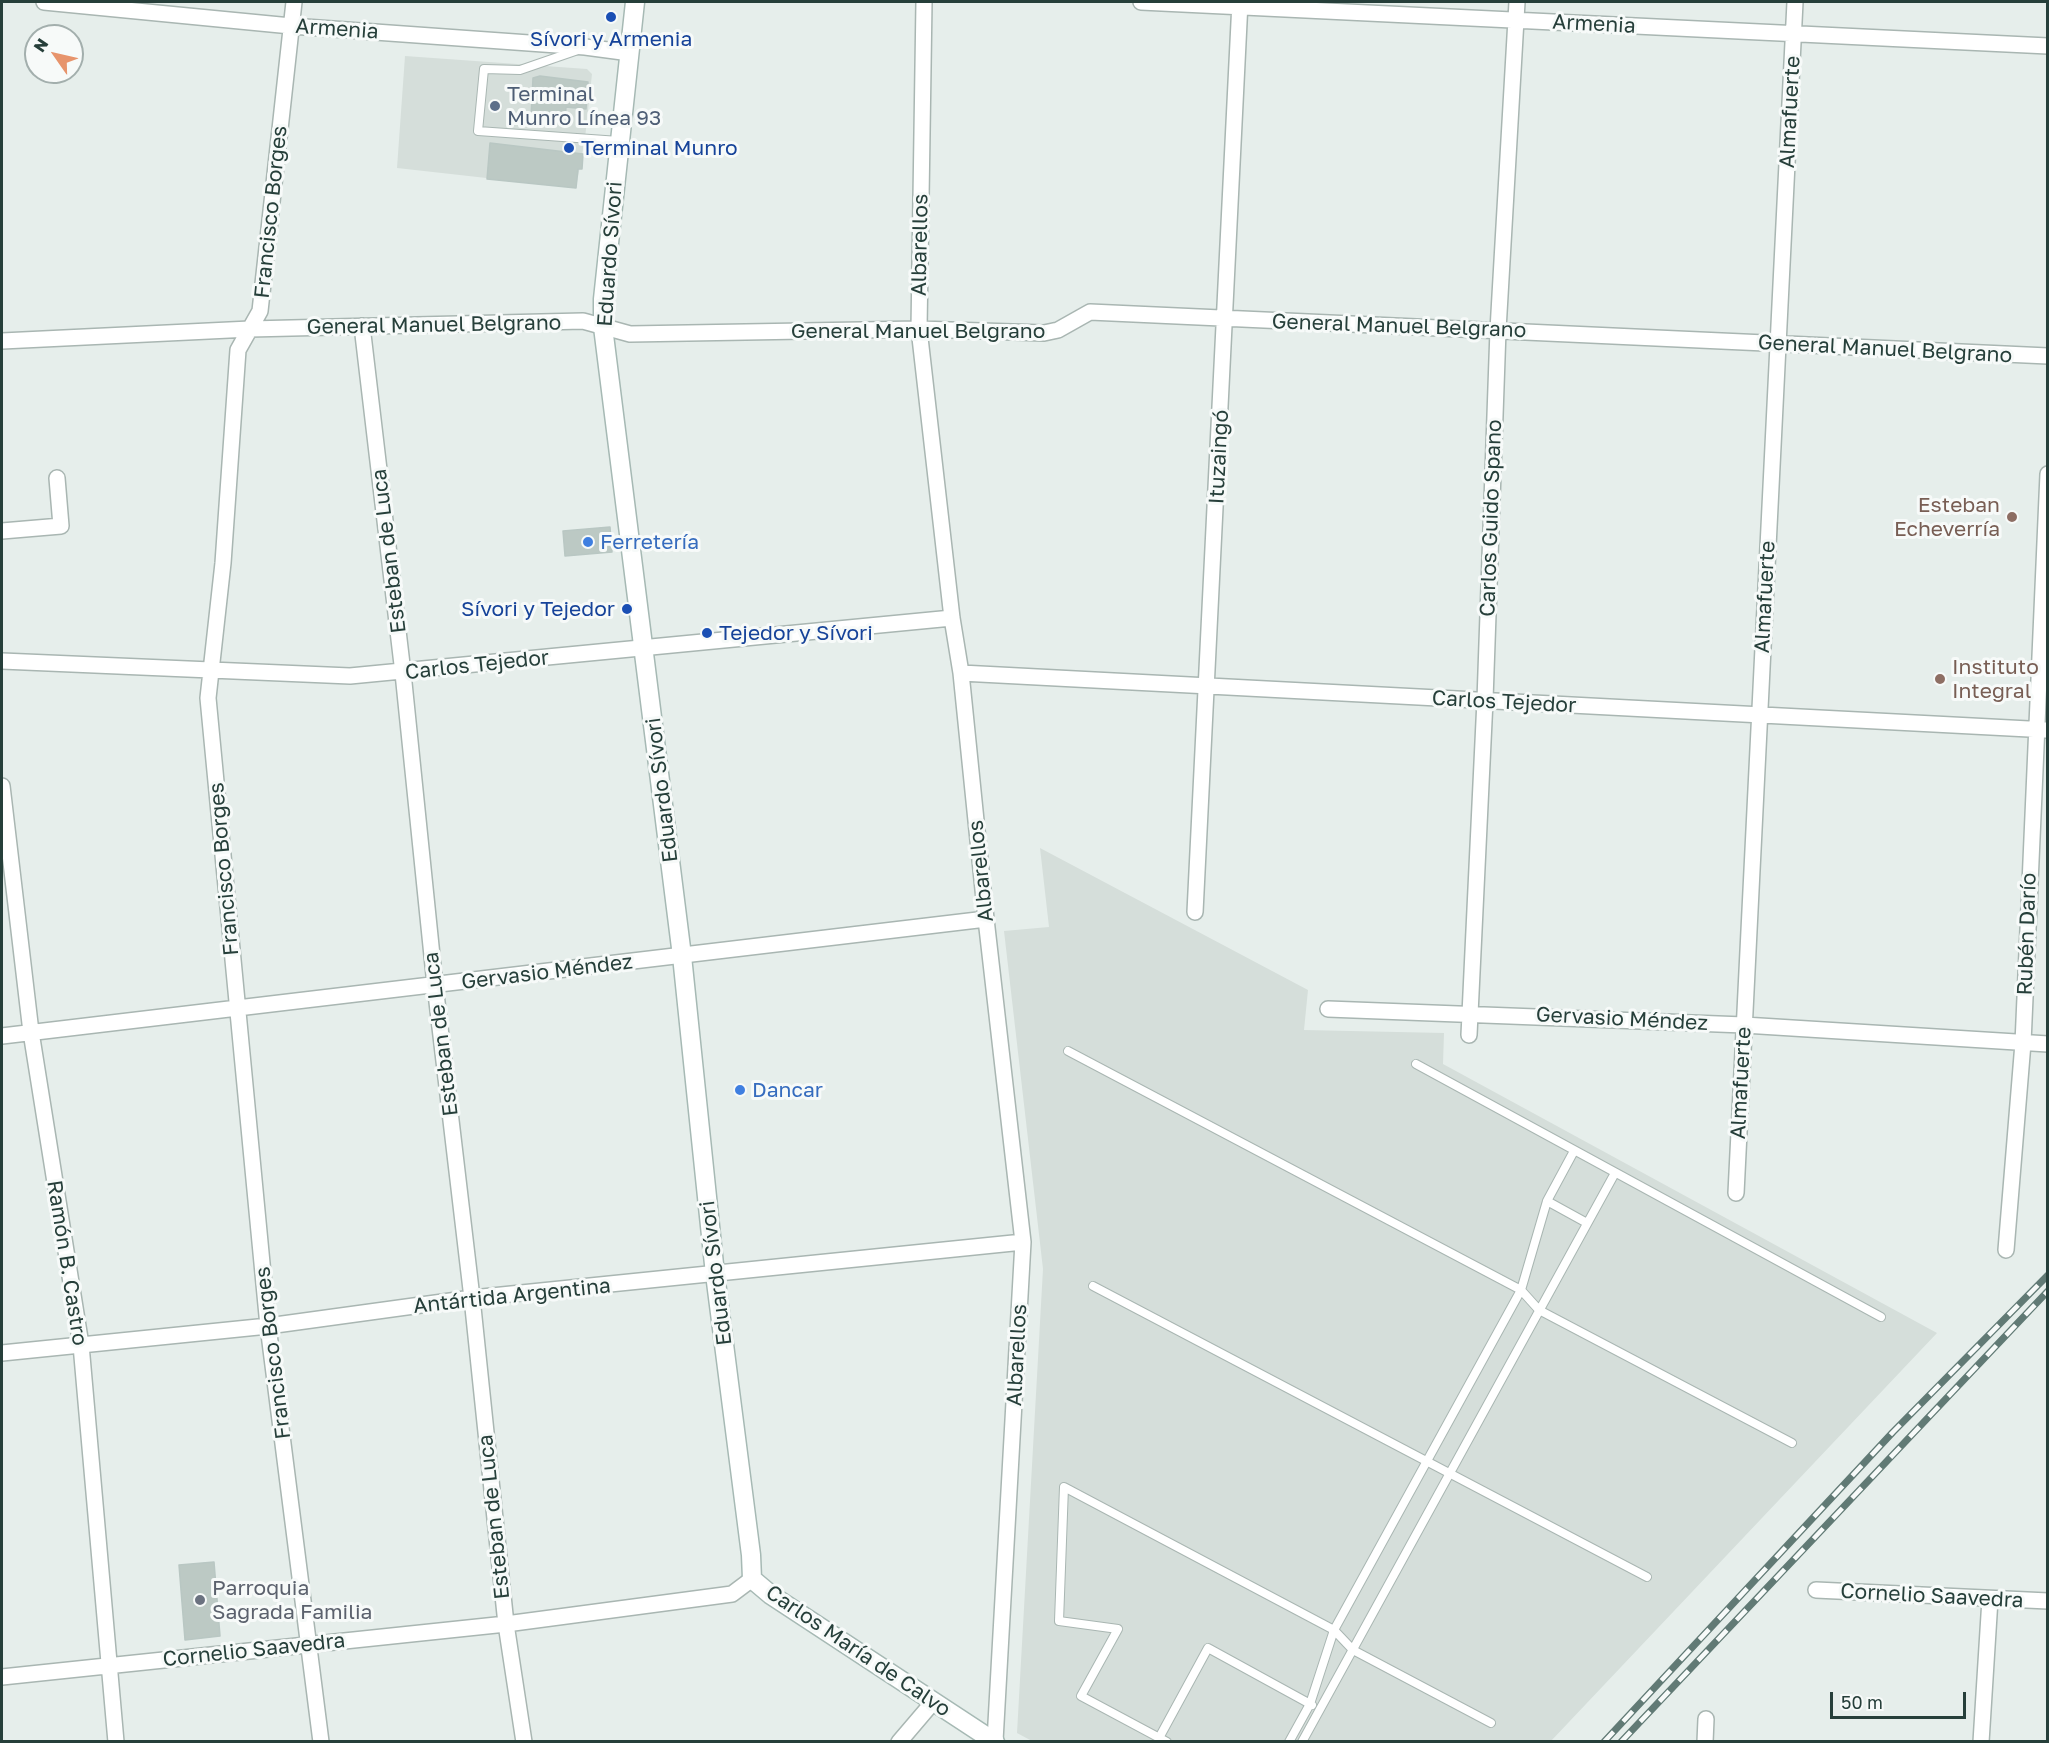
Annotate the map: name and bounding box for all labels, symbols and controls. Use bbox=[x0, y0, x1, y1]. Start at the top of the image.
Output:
street label: Armenia bbox=[1552, 9, 1636, 39]
marker: Sívori y Armenia bbox=[604, 10, 618, 24]
street label: Armenia bbox=[295, 14, 379, 44]
north arrow bbox=[24, 24, 84, 84]
place label: Sívori y Armenia bbox=[530, 26, 692, 52]
text: N bbox=[29, 34, 52, 56]
street label: Almafuerte bbox=[1774, 55, 1806, 169]
place label: Terminal Munro Línea 93 bbox=[507, 81, 661, 131]
marker: Terminal Munro Línea 93 bbox=[488, 99, 502, 113]
street label: Francisco Borges bbox=[249, 124, 293, 300]
place label: Terminal Munro bbox=[581, 135, 738, 161]
marker: Terminal Munro bbox=[562, 141, 576, 155]
street label: Eduardo Sívori bbox=[592, 180, 628, 328]
street label: Albarellos bbox=[907, 194, 933, 296]
street label: General Manuel Belgrano bbox=[1271, 309, 1527, 343]
street label: General Manuel Belgrano bbox=[306, 310, 562, 340]
street label: General Manuel Belgrano bbox=[791, 318, 1045, 344]
street label: General Manuel Belgrano bbox=[1757, 330, 2013, 368]
street label: Ituzaingó bbox=[1204, 409, 1234, 505]
street label: Carlos Guido Spano bbox=[1475, 419, 1507, 617]
street label: Esteban de Luca bbox=[366, 467, 412, 635]
place label: Esteban Echeverría bbox=[1894, 492, 2000, 542]
marker: Esteban Echeverría bbox=[2005, 510, 2019, 524]
place label: Ferretería bbox=[600, 529, 699, 555]
marker: Ferretería bbox=[581, 535, 595, 549]
street label: Almafuerte bbox=[1749, 540, 1781, 654]
place label: Sívori y Tejedor bbox=[461, 596, 615, 622]
marker: Sívori y Tejedor bbox=[620, 602, 634, 616]
place label: Tejedor y Sívori bbox=[719, 620, 873, 646]
marker: Tejedor y Sívori bbox=[700, 626, 714, 640]
street label: Carlos Tejedor bbox=[404, 645, 550, 685]
place label: Instituto Integral bbox=[1952, 654, 2039, 704]
marker: Instituto Integral bbox=[1933, 672, 1947, 686]
street label: Carlos Tejedor bbox=[1431, 686, 1577, 718]
street label: Eduardo Sívori bbox=[641, 716, 683, 864]
street label: Francisco Borges bbox=[204, 781, 244, 957]
street label: Albarellos bbox=[963, 819, 999, 923]
street label: Rubén Darío bbox=[2012, 872, 2042, 996]
street label: Gervasio Méndez bbox=[460, 949, 634, 995]
street label: Esteban de Luca bbox=[418, 950, 464, 1118]
street label: Gervasio Méndez bbox=[1535, 1002, 1709, 1036]
street label: Almafuerte bbox=[1725, 1026, 1757, 1140]
place label: Dancar bbox=[752, 1077, 823, 1103]
marker: Dancar bbox=[733, 1083, 747, 1097]
street label: Ramón B. Castro bbox=[41, 1179, 93, 1347]
street label: Eduardo Sívori bbox=[695, 1199, 737, 1347]
street label: Francisco Borges bbox=[250, 1265, 296, 1441]
street label: Antártida Argentina bbox=[412, 1273, 612, 1319]
street label: Albarellos bbox=[1002, 1303, 1032, 1407]
street label: Esteban de Luca bbox=[473, 1433, 515, 1601]
place label: Parroquia Sagrada Familia bbox=[212, 1575, 372, 1625]
street label: Cornelio Saavedra bbox=[1840, 1579, 2024, 1613]
street label: Carlos María de Calvo bbox=[761, 1580, 955, 1722]
marker: Parroquia Sagrada Familia bbox=[193, 1593, 207, 1607]
street label: Cornelio Saavedra bbox=[161, 1628, 347, 1672]
scale bar bbox=[1833, 1680, 1970, 1718]
text: 50 m bbox=[1841, 1691, 1883, 1713]

